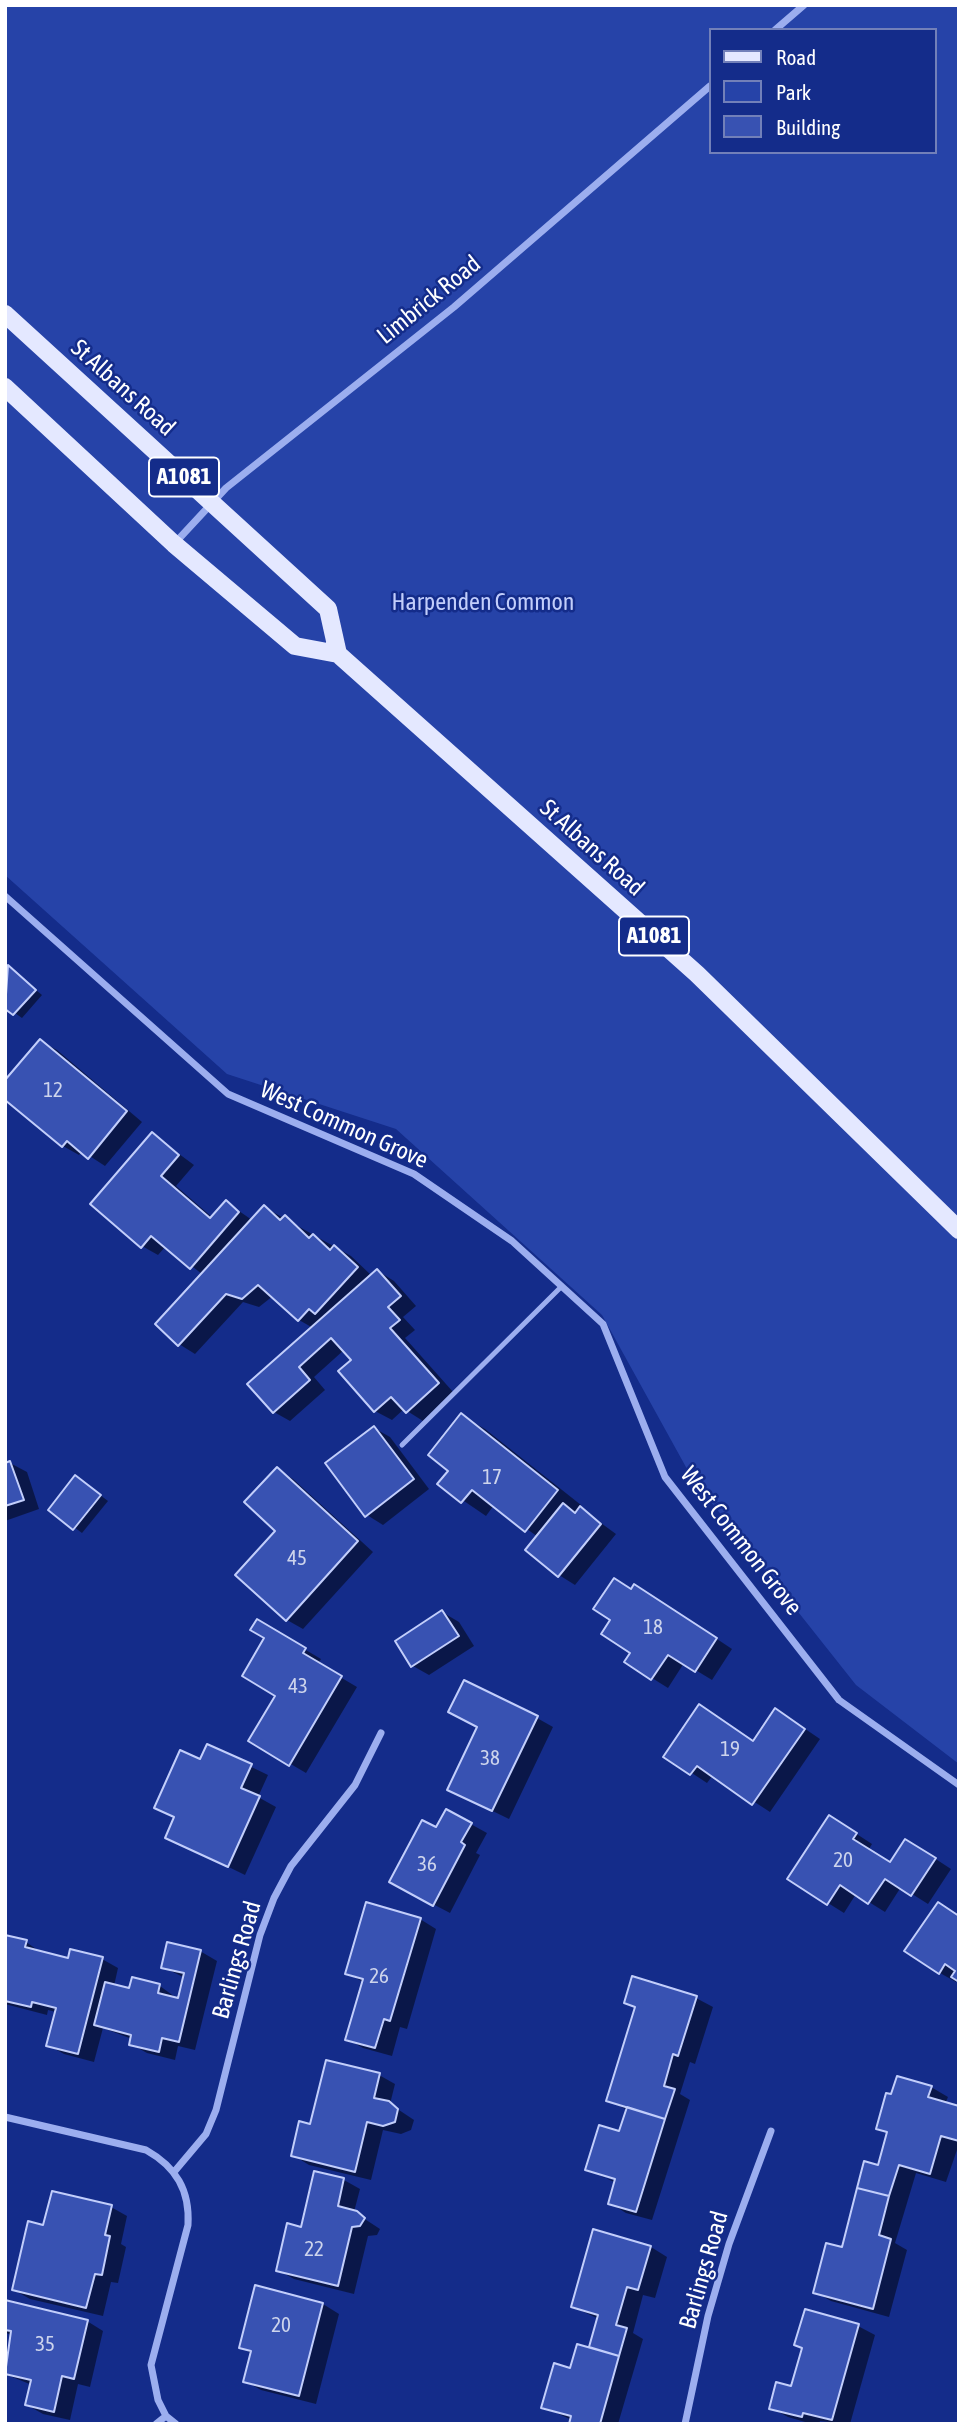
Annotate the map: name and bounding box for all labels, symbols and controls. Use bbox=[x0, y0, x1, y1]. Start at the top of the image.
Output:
legend bbox=[708, 28, 936, 154]
text: Road bbox=[776, 45, 816, 69]
text: Park bbox=[776, 80, 811, 104]
text: Building bbox=[776, 115, 840, 139]
street label: Limbrick Road bbox=[372, 250, 486, 350]
street label: St Albans Road bbox=[65, 334, 181, 442]
road number: A1081 bbox=[149, 457, 219, 496]
park label: Harpenden Common bbox=[392, 588, 574, 616]
street label: St Albans Road bbox=[534, 794, 650, 902]
road number: A1081 bbox=[619, 917, 689, 956]
street label: West Common Grove bbox=[256, 1075, 432, 1175]
house number: 12 bbox=[43, 1077, 63, 1103]
street label: West Common Grove bbox=[674, 1461, 808, 1621]
house number: 17 bbox=[482, 1464, 502, 1490]
house number: 45 bbox=[287, 1545, 307, 1571]
house number: 18 bbox=[643, 1614, 663, 1640]
house number: 43 bbox=[288, 1673, 308, 1699]
house number: 19 bbox=[720, 1736, 740, 1762]
house number: 38 bbox=[480, 1745, 500, 1771]
house number: 20 bbox=[833, 1847, 853, 1873]
house number: 36 bbox=[417, 1851, 437, 1877]
street label: Barlings Road bbox=[206, 1898, 268, 2022]
house number: 26 bbox=[369, 1963, 389, 1989]
street label: Barlings Road bbox=[673, 2208, 735, 2332]
house number: 22 bbox=[304, 2236, 324, 2262]
house number: 20 bbox=[271, 2312, 291, 2338]
house number: 35 bbox=[35, 2331, 55, 2357]

